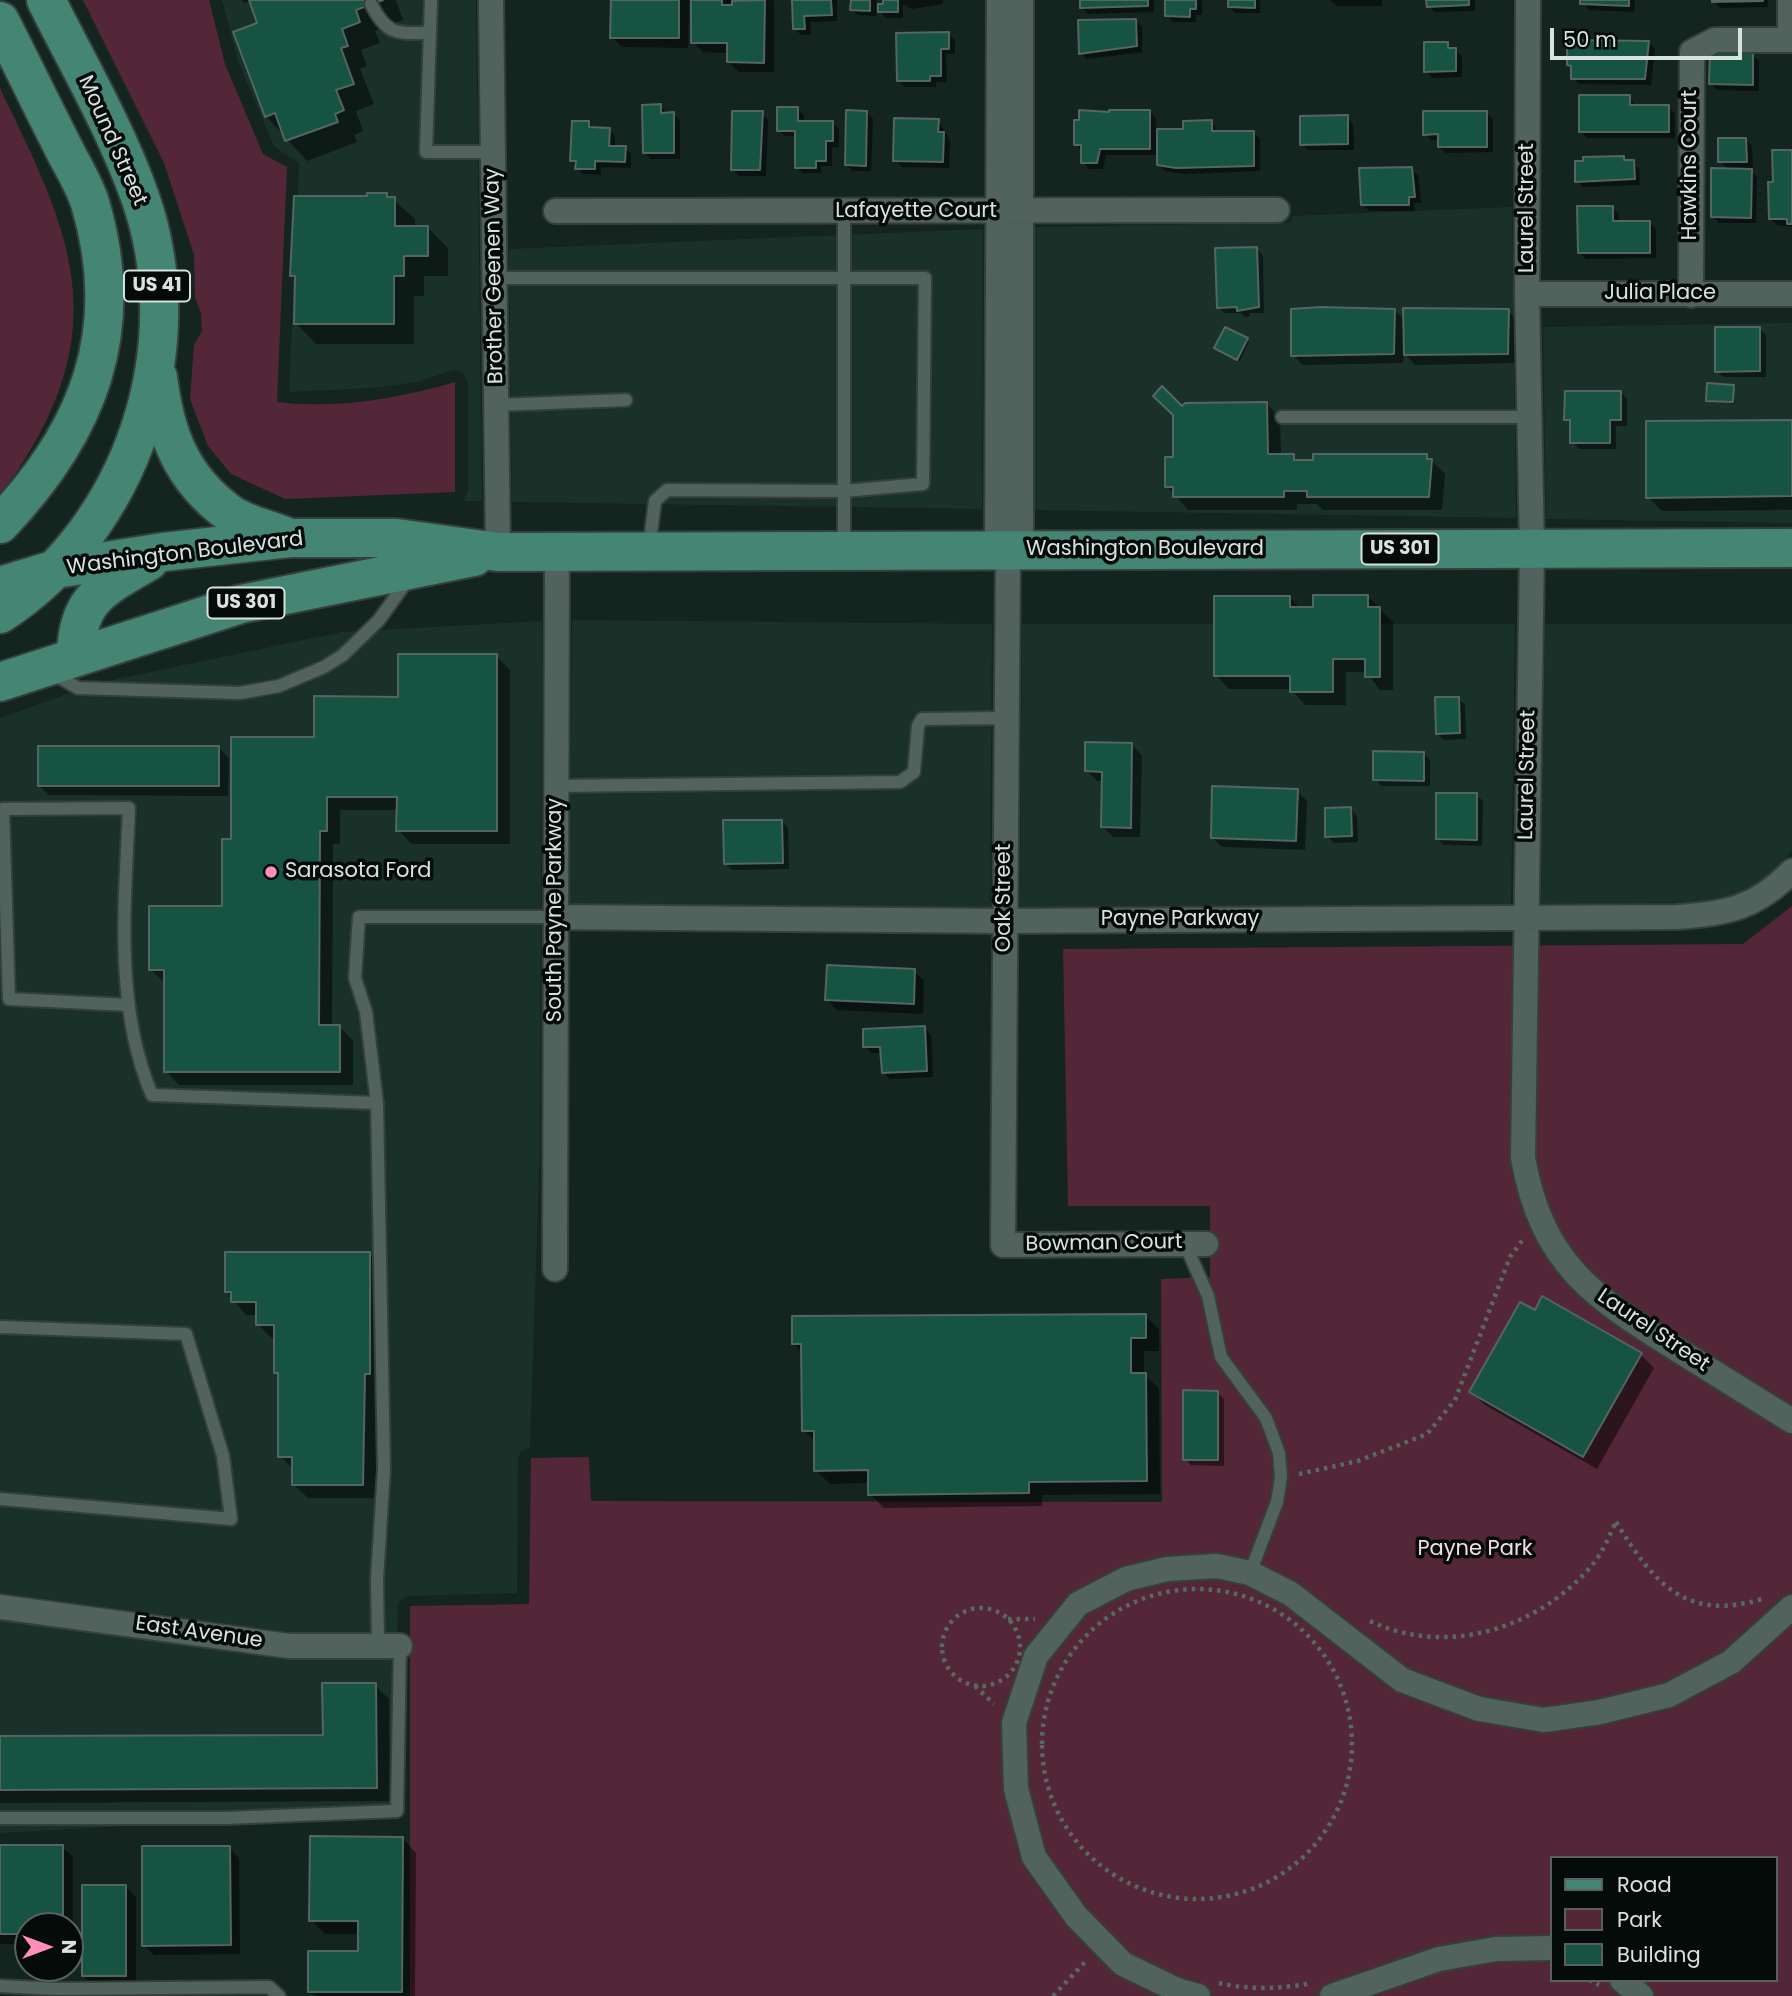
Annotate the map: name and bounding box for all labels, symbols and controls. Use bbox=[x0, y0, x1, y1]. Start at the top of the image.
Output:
scale bar bbox=[1554, 14, 1746, 58]
text: 50 m bbox=[1563, 25, 1617, 54]
street label: Mound Street bbox=[72, 72, 152, 210]
street label: Hawkins Court bbox=[1678, 90, 1704, 240]
street label: Laurel Street bbox=[1515, 143, 1541, 273]
street label: Brother Geenen Way bbox=[481, 168, 509, 384]
street label: Lafayette Court bbox=[835, 199, 997, 225]
road number: US 41 bbox=[124, 270, 190, 302]
street label: Julia Place bbox=[1604, 281, 1716, 307]
street label: Washington Boulevard bbox=[65, 527, 305, 581]
road number: US 301 bbox=[1362, 534, 1438, 564]
street label: Washington Boulevard bbox=[1026, 537, 1264, 563]
road number: US 301 bbox=[208, 588, 284, 618]
street label: Laurel Street bbox=[1514, 710, 1542, 840]
street label: South Payne Parkway bbox=[543, 798, 569, 1022]
street label: Oak Street bbox=[992, 844, 1018, 952]
place label: Sarasota Ford bbox=[285, 859, 431, 885]
marker: Sarasota Ford bbox=[263, 864, 279, 880]
street label: Payne Parkway bbox=[1101, 907, 1259, 933]
street label: Bowman Court bbox=[1025, 1230, 1183, 1258]
street label: Laurel Street bbox=[1592, 1284, 1714, 1378]
park label: Payne Park bbox=[1417, 1537, 1533, 1563]
street label: East Avenue bbox=[134, 1612, 264, 1654]
legend bbox=[1550, 1856, 1778, 1982]
text: Road bbox=[1617, 1870, 1672, 1899]
text: Park bbox=[1617, 1905, 1662, 1934]
north arrow bbox=[14, 1912, 84, 1982]
text: N bbox=[55, 1940, 82, 1954]
text: Building bbox=[1617, 1940, 1701, 1969]

